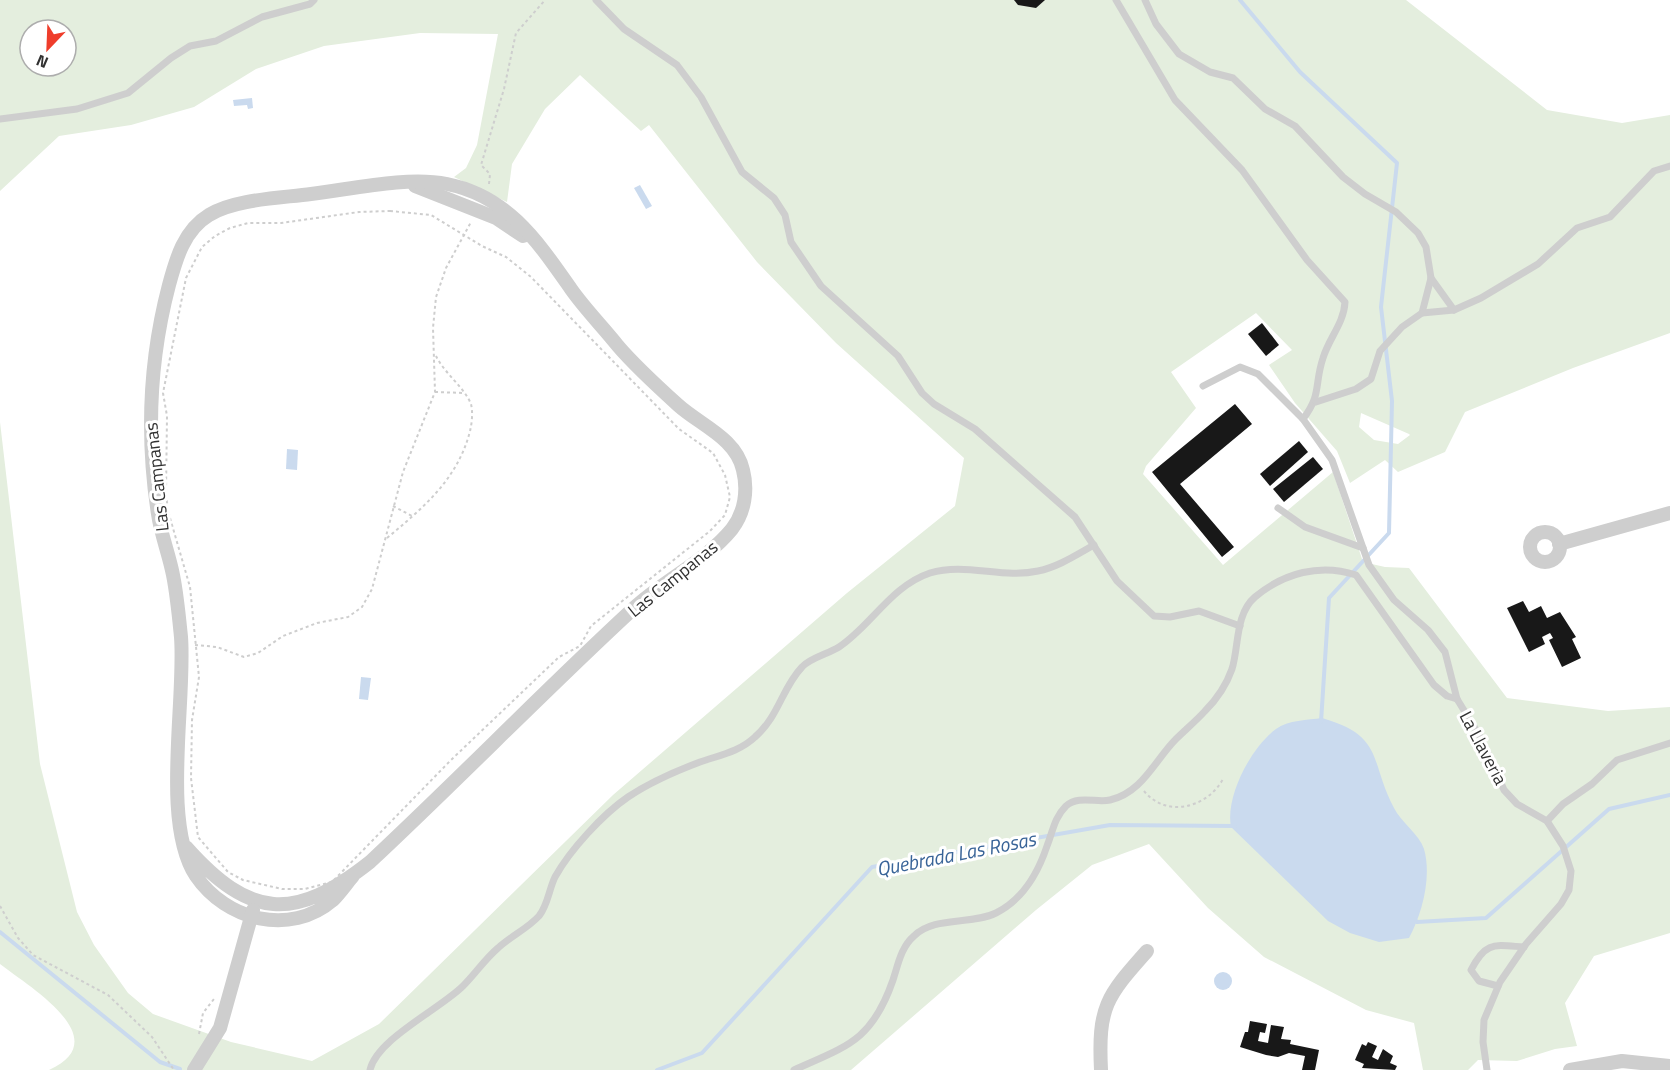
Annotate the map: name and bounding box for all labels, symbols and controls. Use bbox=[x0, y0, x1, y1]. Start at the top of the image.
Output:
north arrow bbox=[18, 18, 78, 78]
text: N bbox=[32, 49, 52, 75]
street label: Las Campanas bbox=[137, 421, 176, 533]
street label: Las Campanas bbox=[622, 534, 724, 624]
street label: La Llaveria bbox=[1453, 706, 1514, 789]
water label: Quebrada Las Rosas bbox=[873, 823, 1040, 884]

